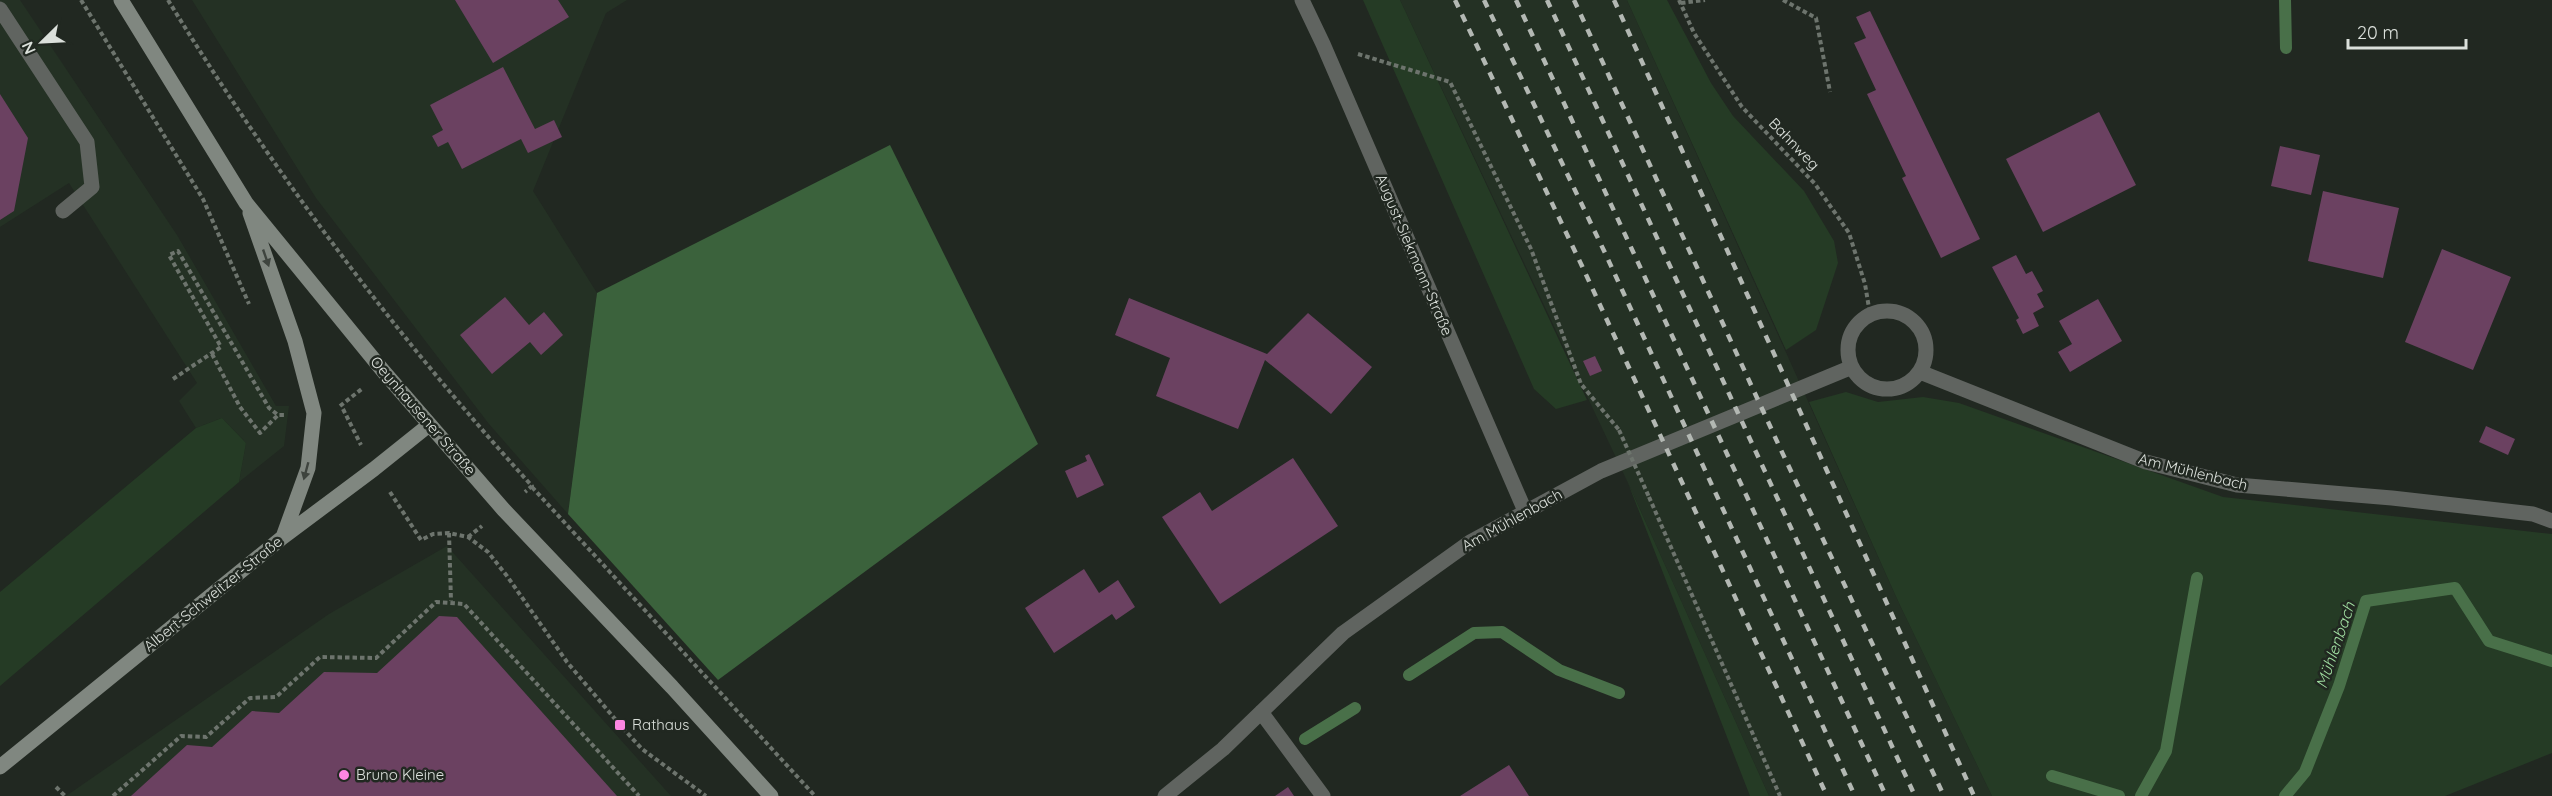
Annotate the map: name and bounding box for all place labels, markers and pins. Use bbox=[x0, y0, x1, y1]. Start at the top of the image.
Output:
place label: Rathaus bbox=[632, 715, 689, 734]
marker: Rathaus bbox=[613, 718, 627, 732]
place label: Bruno Kleine bbox=[356, 765, 444, 784]
marker: Bruno Kleine bbox=[337, 768, 351, 782]

